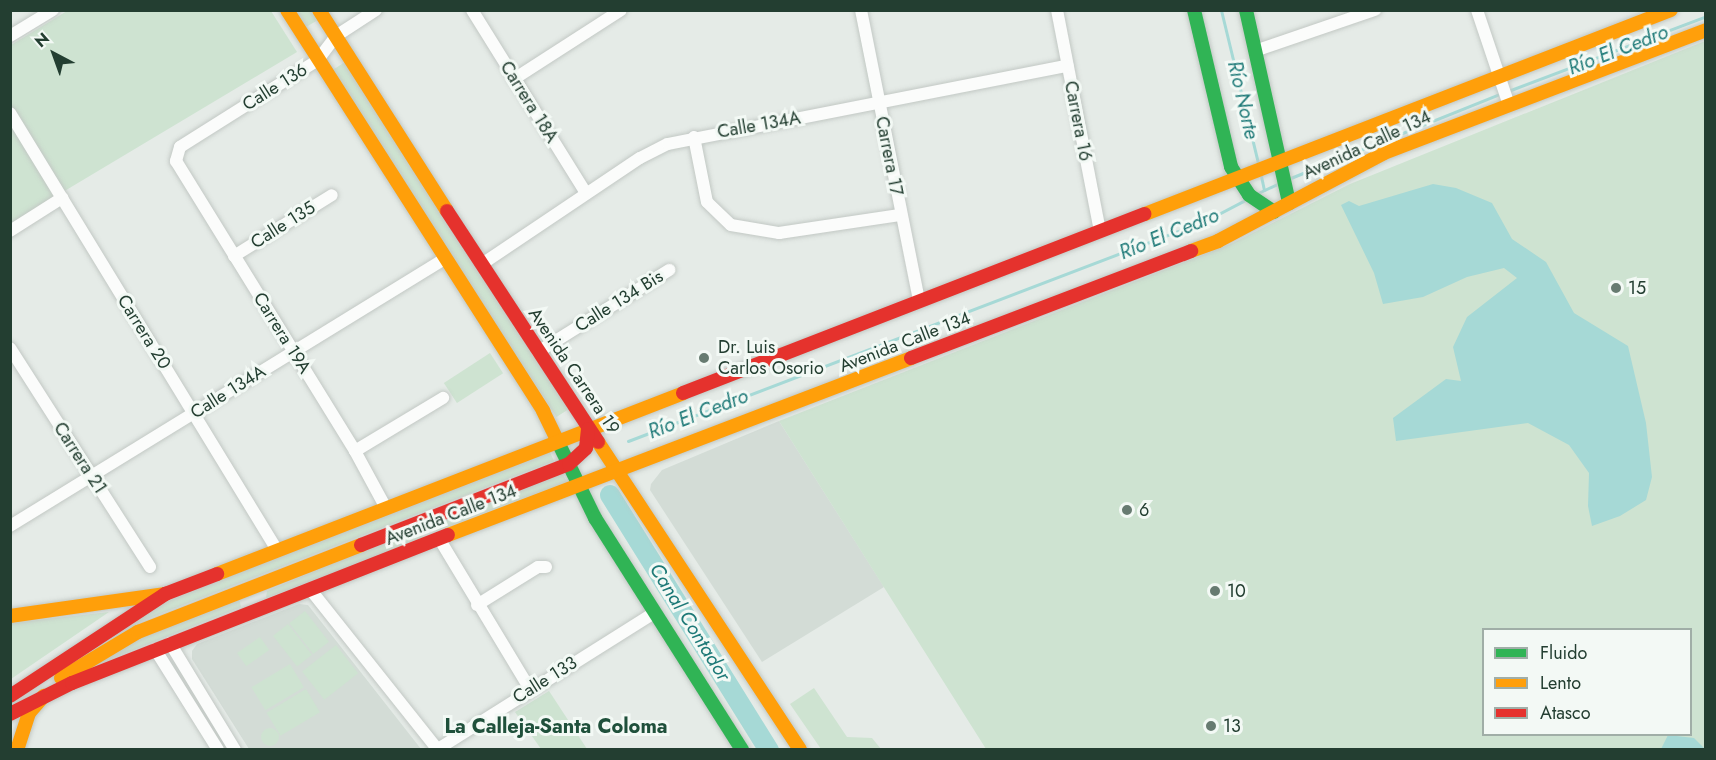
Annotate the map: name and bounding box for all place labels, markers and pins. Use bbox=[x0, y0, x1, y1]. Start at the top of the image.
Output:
place label: 15 bbox=[1628, 277, 1646, 299]
marker: 15 bbox=[1609, 281, 1623, 295]
place label: Dr. Luis Carlos Osorio bbox=[718, 337, 824, 380]
marker: Dr. Luis Carlos Osorio bbox=[695, 349, 713, 367]
place label: 6 bbox=[1139, 499, 1149, 521]
marker: 6 bbox=[1120, 503, 1134, 517]
place label: 10 bbox=[1227, 580, 1246, 602]
marker: 10 bbox=[1208, 584, 1222, 598]
place label: 13 bbox=[1223, 715, 1241, 737]
marker: 13 bbox=[1204, 719, 1218, 733]

